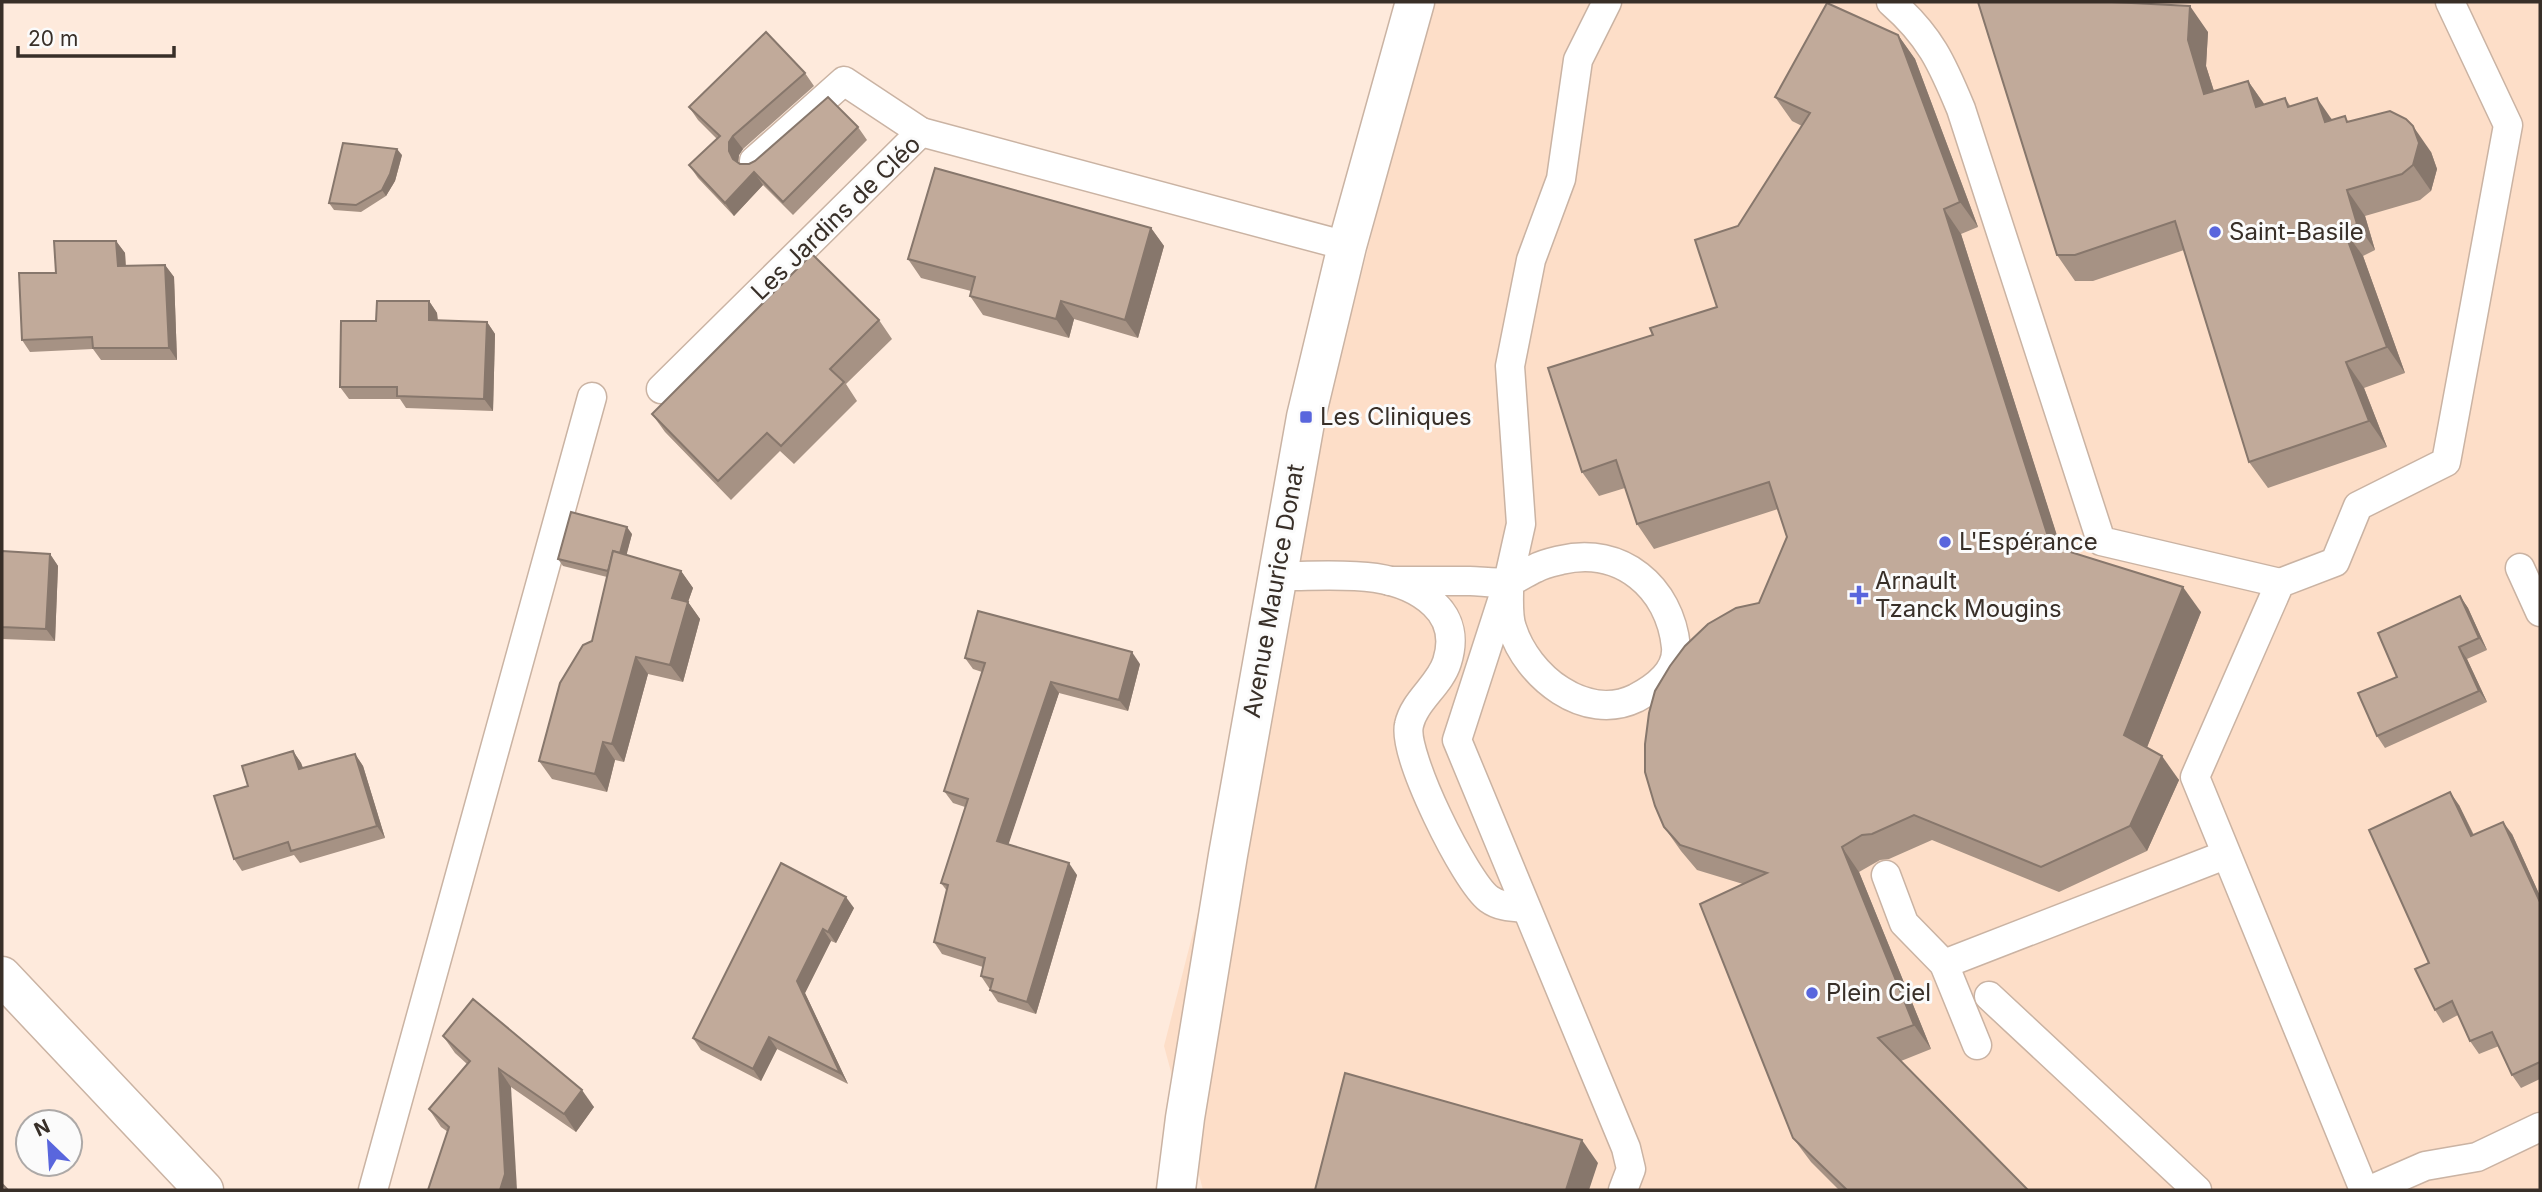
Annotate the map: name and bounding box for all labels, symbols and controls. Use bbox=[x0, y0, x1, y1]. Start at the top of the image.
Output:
scale bar bbox=[18, 14, 173, 58]
text: 20 m bbox=[28, 26, 78, 51]
street label: Les Jardins de Cléo bbox=[745, 129, 926, 306]
place label: Saint-Basile bbox=[2229, 217, 2364, 246]
marker: Saint-Basile bbox=[2207, 224, 2223, 240]
place label: Les Cliniques bbox=[1320, 402, 1472, 431]
marker: Les Cliniques bbox=[1298, 409, 1314, 425]
street label: Avenue Maurice Donat bbox=[1237, 462, 1310, 720]
place label: L'Espérance bbox=[1959, 527, 2098, 556]
marker: L'Espérance bbox=[1937, 534, 1953, 550]
place label: Arnault Tzanck Mougins bbox=[1875, 566, 2062, 623]
marker: Arnault Tzanck Mougins bbox=[1849, 585, 1869, 605]
place label: Plein Ciel bbox=[1826, 978, 1931, 1007]
marker: Plein Ciel bbox=[1804, 985, 1820, 1001]
north arrow bbox=[14, 1108, 84, 1178]
text: N bbox=[31, 1115, 53, 1142]

